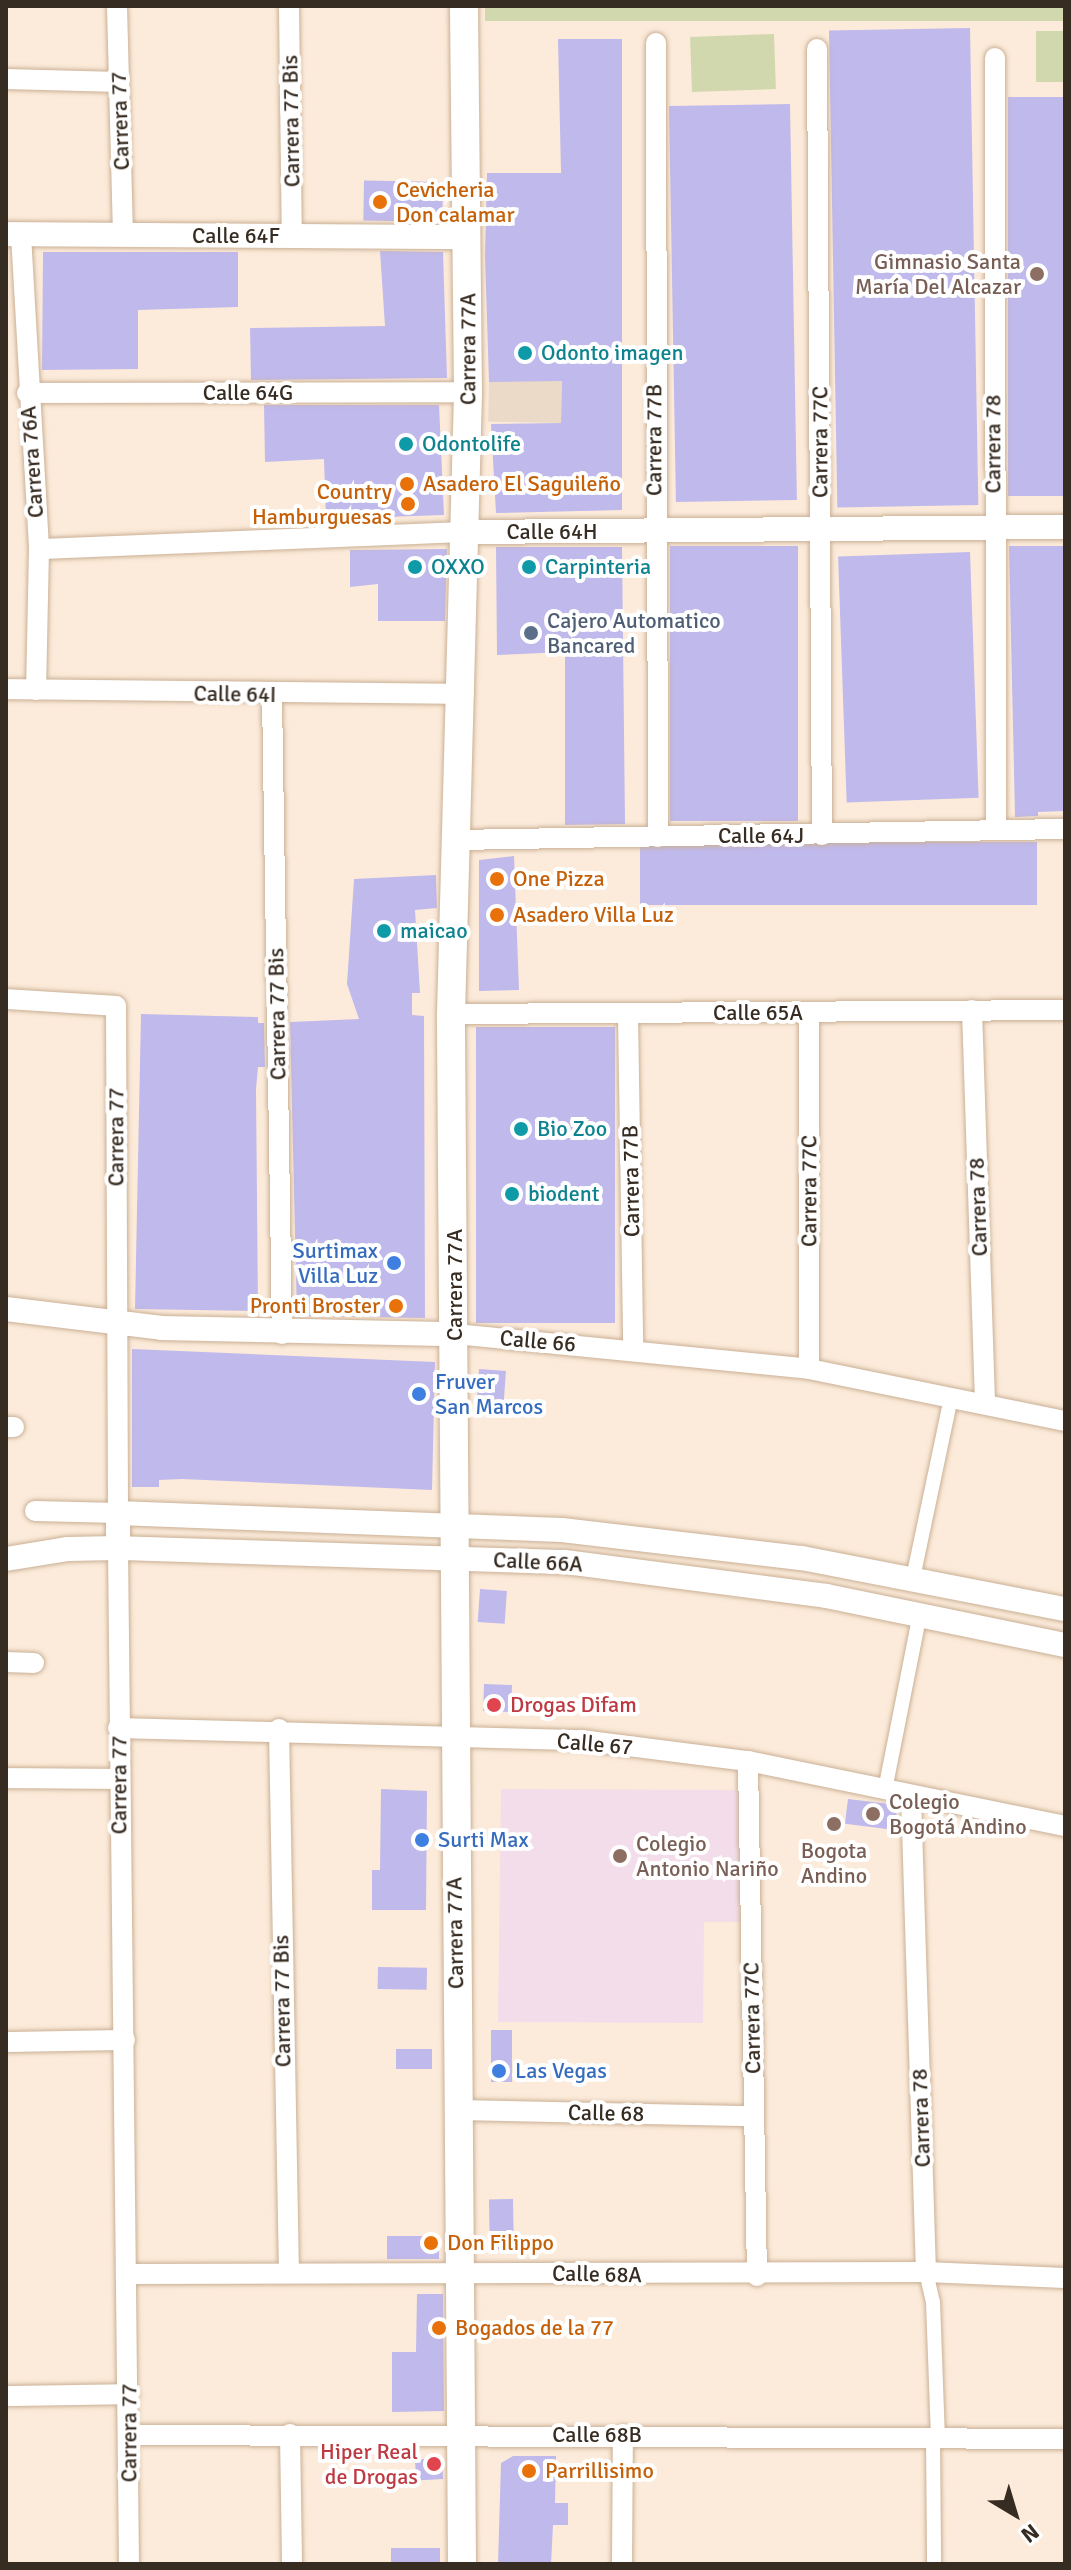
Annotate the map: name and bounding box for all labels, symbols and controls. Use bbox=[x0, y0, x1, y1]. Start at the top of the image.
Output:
street label: Carrera 77 Bis bbox=[277, 55, 305, 187]
street label: Carrera 77 bbox=[105, 71, 135, 171]
place label: Cevicheria Don calamar bbox=[396, 176, 514, 228]
marker: Cevicheria Don calamar bbox=[371, 193, 389, 211]
street label: Calle 64F bbox=[192, 223, 280, 249]
place label: Gimnasio Santa María Del Alcazar bbox=[855, 248, 1021, 300]
marker: Gimnasio Santa María Del Alcazar bbox=[1028, 265, 1046, 283]
street label: Carrera 77A bbox=[455, 293, 481, 405]
place label: Odonto imagen bbox=[541, 340, 684, 366]
marker: Odonto imagen bbox=[516, 344, 534, 362]
street label: Calle 64G bbox=[203, 380, 293, 406]
street label: Carrera 77B bbox=[641, 384, 667, 496]
street label: Carrera 77C bbox=[807, 386, 833, 498]
street label: Carrera 78 bbox=[980, 395, 1006, 493]
street label: Carrera 76A bbox=[15, 405, 49, 519]
place label: Odontolife bbox=[422, 431, 521, 457]
marker: Odontolife bbox=[397, 435, 415, 453]
place label: Asadero El Saguileño bbox=[423, 471, 621, 497]
marker: Asadero El Saguileño bbox=[398, 475, 416, 493]
place label: Country Hamburguesas bbox=[252, 478, 392, 530]
marker: Country Hamburguesas bbox=[399, 495, 417, 513]
street label: Calle 64H bbox=[506, 519, 598, 545]
place label: OXXO bbox=[431, 554, 485, 580]
place label: Carpinteria bbox=[545, 554, 651, 580]
marker: OXXO bbox=[406, 558, 424, 576]
marker: Carpinteria bbox=[520, 558, 538, 576]
place label: Cajero Automatico Bancared bbox=[547, 607, 721, 658]
marker: Cajero Automatico Bancared bbox=[522, 624, 540, 642]
street label: Calle 64I bbox=[193, 680, 277, 708]
street label: Calle 64J bbox=[718, 823, 804, 849]
place label: One Pizza bbox=[513, 866, 605, 892]
marker: One Pizza bbox=[488, 870, 506, 888]
place label: Asadero Villa Luz bbox=[513, 902, 674, 928]
marker: Asadero Villa Luz bbox=[488, 906, 506, 924]
place label: maicao bbox=[400, 918, 468, 944]
marker: maicao bbox=[375, 922, 393, 940]
street label: Carrera 77 Bis bbox=[263, 948, 291, 1080]
street label: Calle 65A bbox=[713, 1000, 803, 1026]
street label: Carrera 77 bbox=[103, 1088, 129, 1186]
place label: Bio Zoo bbox=[537, 1116, 607, 1142]
marker: Bio Zoo bbox=[512, 1120, 530, 1138]
street label: Carrera 77B bbox=[617, 1125, 645, 1237]
street label: Carrera 77C bbox=[796, 1135, 822, 1247]
street label: Carrera 78 bbox=[963, 1157, 993, 1257]
place label: biodent bbox=[528, 1181, 599, 1207]
marker: biodent bbox=[503, 1185, 521, 1203]
street label: Carrera 77A bbox=[442, 1229, 468, 1341]
place label: Surtimax Villa Luz bbox=[293, 1237, 378, 1288]
marker: Surtimax Villa Luz bbox=[385, 1254, 403, 1272]
place label: Pronti Broster bbox=[250, 1293, 380, 1319]
marker: Pronti Broster bbox=[387, 1297, 405, 1315]
street label: Calle 66 bbox=[499, 1325, 577, 1357]
place label: Fruver San Marcos bbox=[435, 1368, 543, 1420]
marker: Fruver San Marcos bbox=[410, 1385, 428, 1403]
street label: Calle 66A bbox=[492, 1546, 584, 1578]
place label: Drogas Difam bbox=[510, 1692, 637, 1718]
marker: Drogas Difam bbox=[485, 1696, 503, 1714]
street label: Calle 67 bbox=[556, 1728, 634, 1760]
street label: Carrera 77 bbox=[106, 1736, 132, 1834]
place label: Colegio Bogotá Andino bbox=[889, 1788, 1027, 1840]
marker: Colegio Bogotá Andino bbox=[864, 1805, 882, 1823]
marker: Bogota Andino bbox=[825, 1815, 843, 1833]
place label: Surti Max bbox=[438, 1827, 529, 1853]
place label: Colegio Antonio Nariño bbox=[636, 1830, 779, 1882]
marker: Surti Max bbox=[413, 1831, 431, 1849]
place label: Bogota Andino bbox=[801, 1837, 867, 1888]
marker: Colegio Antonio Nariño bbox=[611, 1847, 629, 1865]
street label: Carrera 77A bbox=[441, 1877, 469, 1989]
street label: Carrera 77 Bis bbox=[268, 1935, 296, 2067]
street label: Carrera 77C bbox=[738, 1962, 766, 2074]
place label: Las Vegas bbox=[515, 2058, 607, 2084]
marker: Las Vegas bbox=[490, 2062, 508, 2080]
street label: Carrera 78 bbox=[906, 2068, 936, 2168]
street label: Calle 68 bbox=[568, 2099, 644, 2127]
place label: Don Filippo bbox=[447, 2230, 554, 2256]
marker: Don Filippo bbox=[422, 2234, 440, 2252]
street label: Calle 68A bbox=[552, 2260, 642, 2288]
place label: Bogados de la 77 bbox=[455, 2315, 614, 2341]
marker: Bogados de la 77 bbox=[430, 2319, 448, 2337]
street label: Carrera 77 bbox=[116, 2384, 142, 2482]
street label: Calle 68B bbox=[552, 2422, 642, 2448]
place label: Hiper Real de Drogas bbox=[320, 2438, 418, 2490]
marker: Hiper Real de Drogas bbox=[425, 2455, 443, 2473]
place label: Parrillisimo bbox=[545, 2458, 654, 2484]
marker: Parrillisimo bbox=[520, 2462, 538, 2480]
north arrow bbox=[975, 2474, 1055, 2554]
text: N bbox=[1016, 2518, 1044, 2549]

